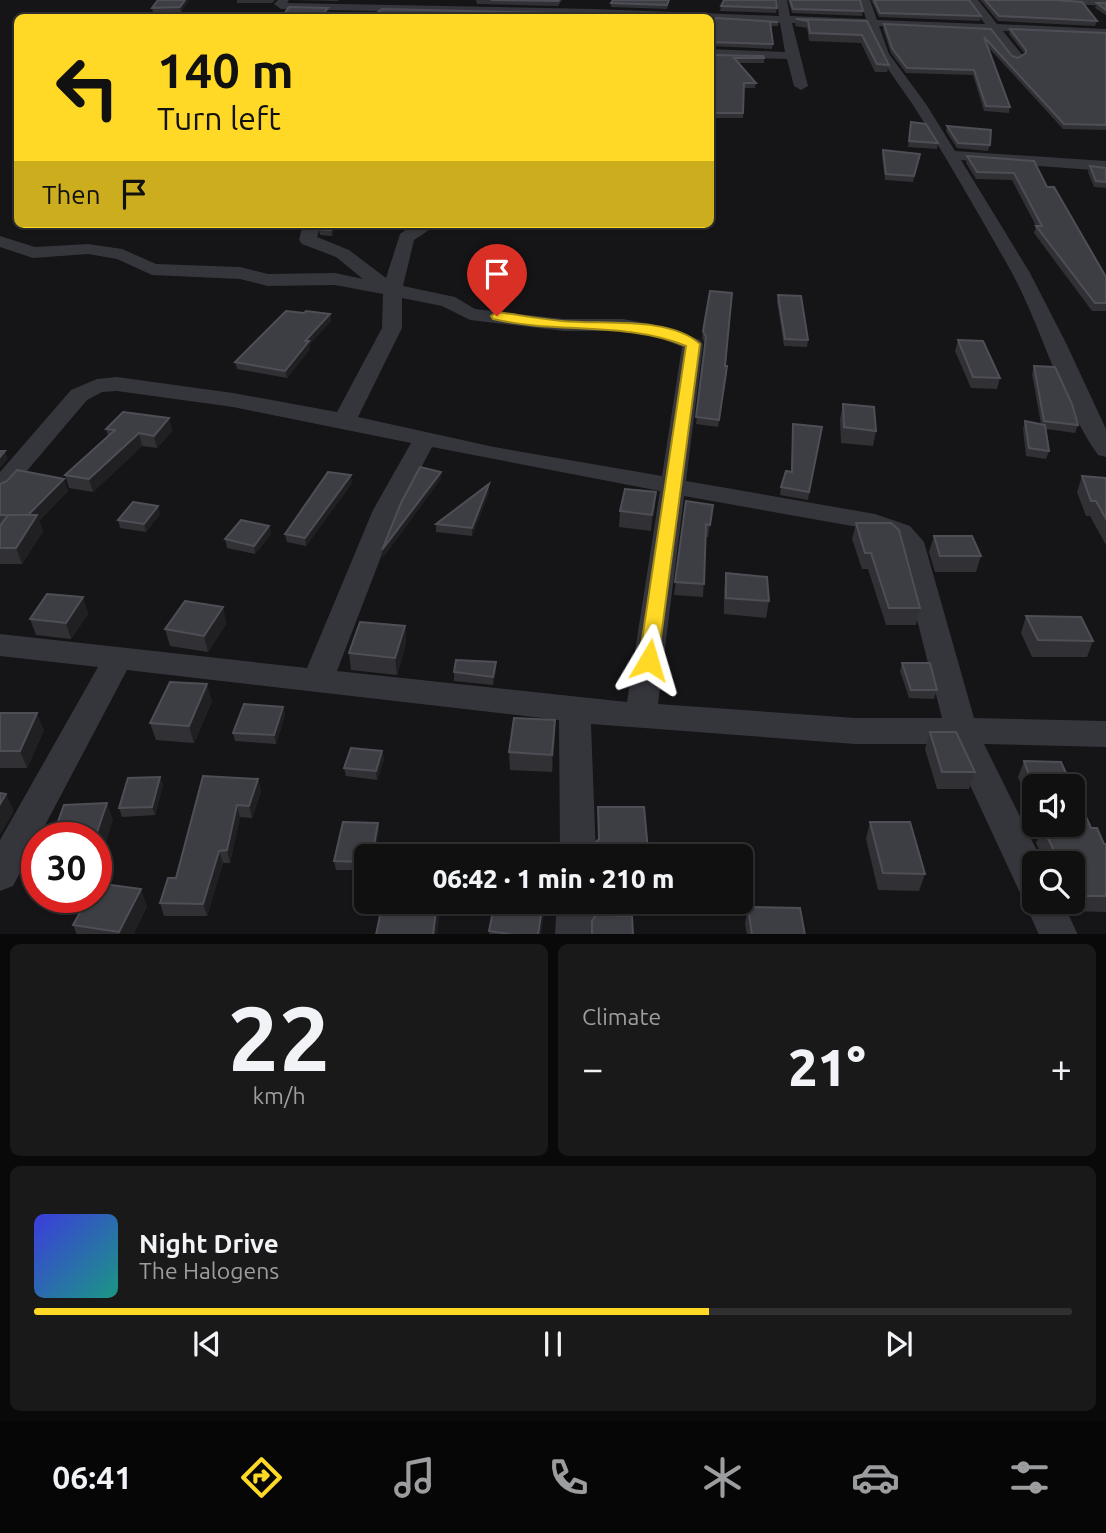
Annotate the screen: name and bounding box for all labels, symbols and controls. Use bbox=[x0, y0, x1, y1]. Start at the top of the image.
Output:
icon: left bbox=[42, 42, 133, 133]
text: 140 m bbox=[157, 42, 294, 97]
text: Turn left bbox=[157, 100, 281, 136]
icon: arrive bbox=[115, 175, 153, 213]
text: Then bbox=[42, 180, 101, 209]
pin bbox=[467, 244, 527, 316]
icon: arrive bbox=[478, 255, 516, 293]
position arrow bbox=[612, 623, 686, 697]
map controls bbox=[1022, 774, 1085, 914]
button: sound bbox=[1022, 774, 1085, 837]
speed limit sign: 30 bbox=[21, 822, 112, 913]
button: search bbox=[1022, 851, 1085, 914]
text: 06:42 · 1 min · 210 m bbox=[433, 864, 674, 893]
text: 22 bbox=[228, 986, 330, 1088]
text: Climate bbox=[582, 1004, 661, 1029]
text: 21° bbox=[788, 1038, 866, 1096]
text: − bbox=[582, 1047, 603, 1089]
text: + bbox=[1051, 1047, 1072, 1089]
text: km/h bbox=[252, 1083, 306, 1108]
text: Night Drive bbox=[139, 1229, 279, 1258]
text: The Halogens bbox=[139, 1258, 279, 1283]
icon: previous bbox=[188, 1325, 226, 1363]
icon: pause bbox=[534, 1325, 572, 1363]
icon: next bbox=[880, 1325, 918, 1363]
icon: directions bbox=[237, 1453, 286, 1502]
icon: music bbox=[390, 1453, 439, 1502]
icon: phone bbox=[544, 1453, 593, 1502]
icon: climate bbox=[698, 1453, 747, 1502]
icon: car bbox=[851, 1453, 900, 1502]
icon: filters bbox=[1005, 1453, 1054, 1502]
text: 06:41 bbox=[52, 1459, 132, 1495]

